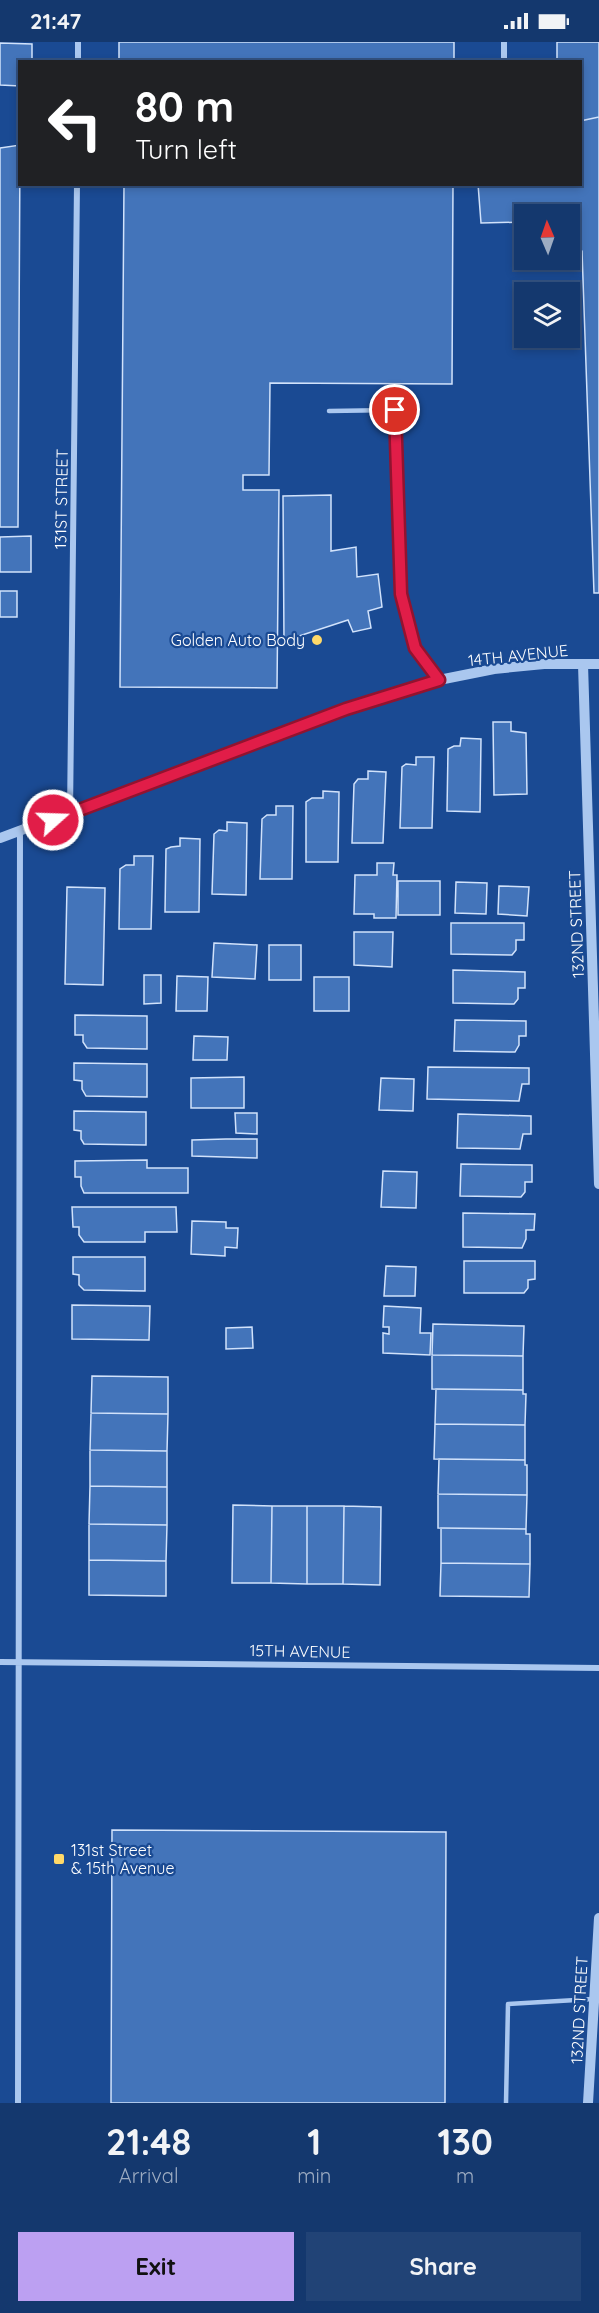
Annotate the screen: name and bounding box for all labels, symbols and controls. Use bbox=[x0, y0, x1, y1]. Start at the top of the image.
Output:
text: 21:47 bbox=[30, 7, 81, 35]
text: 80 m bbox=[135, 80, 234, 133]
icon: left bbox=[36, 84, 114, 162]
text: Turn left bbox=[135, 132, 237, 166]
north arrow bbox=[514, 204, 580, 270]
map controls bbox=[514, 204, 580, 348]
button: layers bbox=[514, 282, 580, 348]
pin bbox=[369, 384, 420, 435]
icon: arrive bbox=[378, 393, 411, 426]
street label: 131ST STREET bbox=[50, 448, 72, 549]
place label: Golden Auto Body bbox=[171, 630, 305, 650]
marker: Golden Auto Body bbox=[310, 633, 324, 647]
street label: 14TH AVENUE bbox=[467, 640, 569, 670]
position arrow bbox=[21, 788, 85, 852]
street label: 132ND STREET bbox=[564, 869, 588, 978]
street label: 15TH AVENUE bbox=[249, 1640, 351, 1662]
place label: 131st Street & 15th Avenue bbox=[71, 1840, 174, 1878]
marker: 131st Street & 15th Avenue bbox=[52, 1852, 66, 1866]
street label: 132ND STREET bbox=[566, 1955, 592, 2064]
text: 21:48 bbox=[106, 2119, 191, 2164]
text: 1 bbox=[307, 2119, 321, 2164]
text: 130 bbox=[437, 2119, 493, 2164]
text: Arrival bbox=[119, 2163, 179, 2188]
text: min bbox=[297, 2163, 331, 2188]
text: m bbox=[456, 2163, 474, 2188]
button: Exit bbox=[18, 2232, 294, 2301]
button: Share bbox=[306, 2232, 581, 2301]

